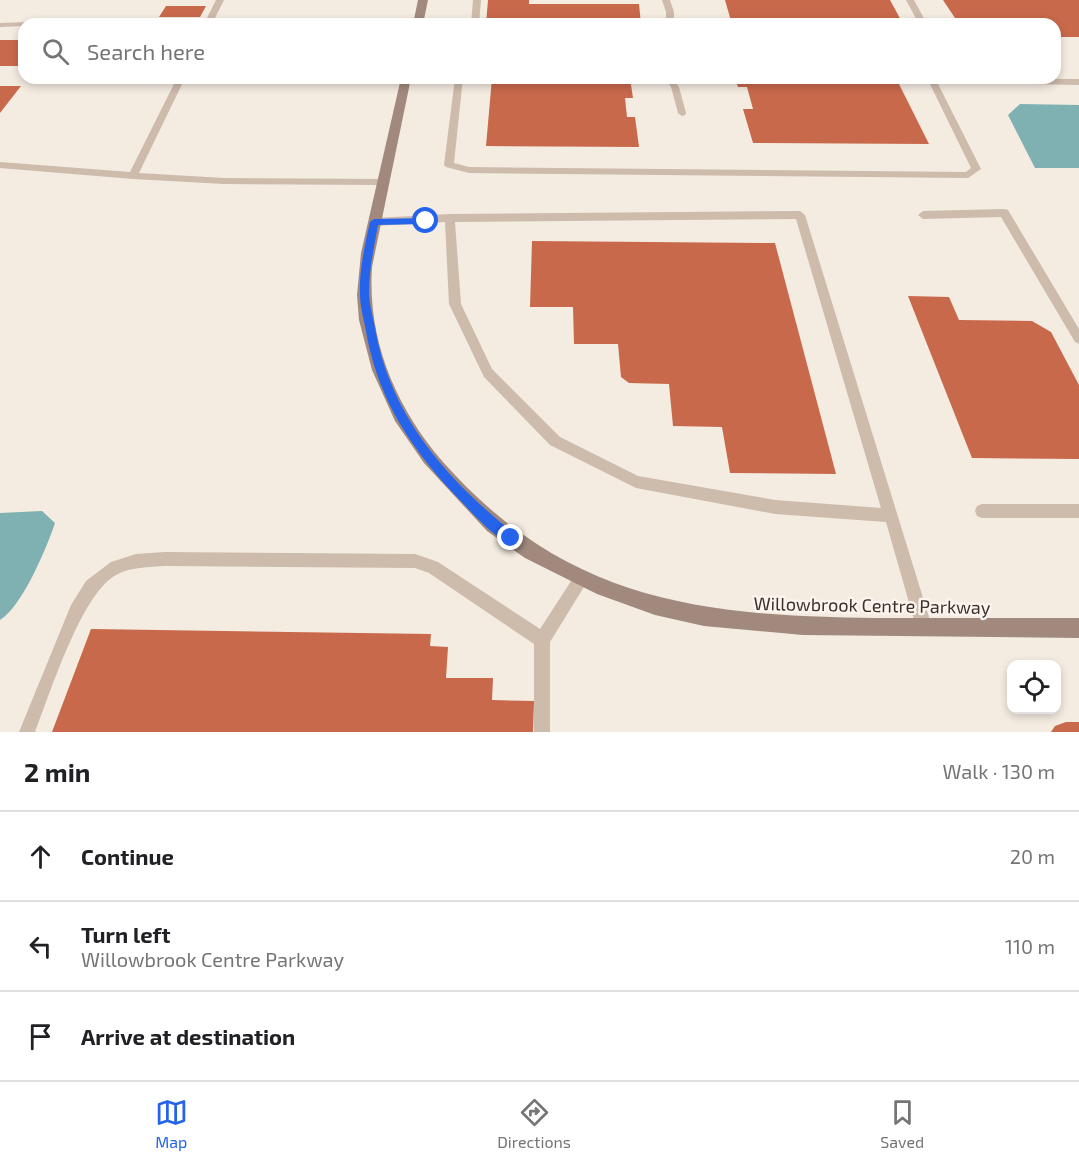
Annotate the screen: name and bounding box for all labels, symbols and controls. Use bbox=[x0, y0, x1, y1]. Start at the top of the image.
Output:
search box bbox=[18, 18, 1061, 84]
icon: search bbox=[39, 35, 72, 68]
text: Search here bbox=[87, 38, 205, 64]
route start bbox=[412, 207, 438, 233]
route end bbox=[497, 524, 523, 550]
street label: Willowbrook Centre Parkway bbox=[753, 592, 991, 618]
map controls bbox=[1007, 660, 1061, 714]
button: locate bbox=[1007, 660, 1061, 714]
text: 2 min bbox=[24, 756, 90, 787]
text: Walk · 130 m bbox=[943, 759, 1055, 783]
icon: ahead bbox=[24, 840, 57, 873]
text: Continue bbox=[81, 843, 174, 869]
text: 20 m bbox=[1010, 844, 1055, 868]
text: Turn left bbox=[81, 921, 170, 947]
icon: left bbox=[24, 930, 57, 963]
text: 110 m bbox=[1005, 934, 1055, 958]
text: Willowbrook Centre Parkway bbox=[81, 947, 344, 971]
icon: arrive bbox=[24, 1020, 57, 1053]
text: Arrive at destination bbox=[81, 1023, 295, 1049]
tab: Map bbox=[155, 1096, 188, 1151]
tab: Directions bbox=[497, 1096, 571, 1151]
tab: Saved bbox=[880, 1096, 924, 1151]

